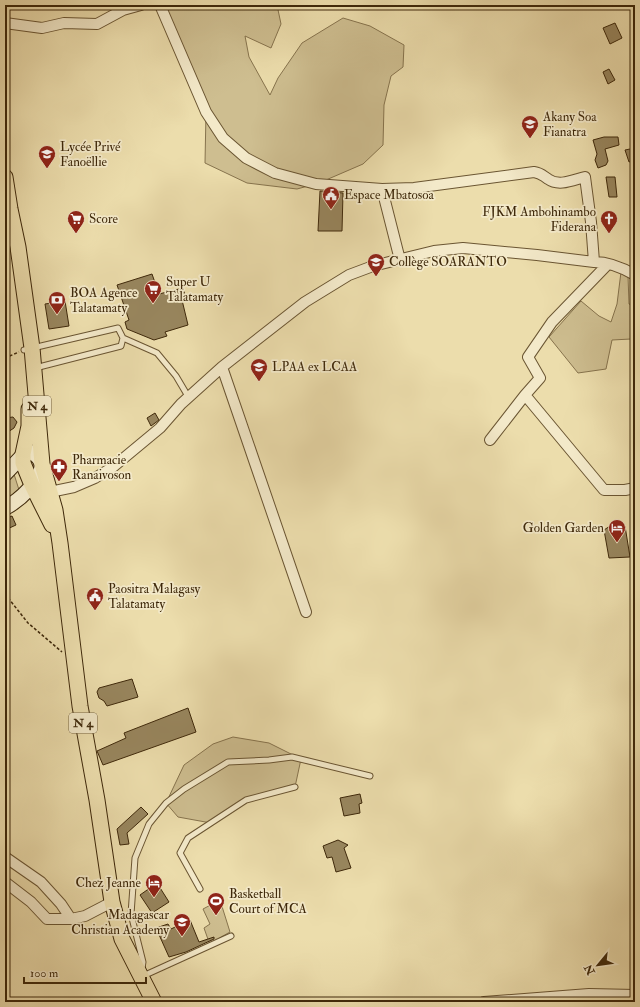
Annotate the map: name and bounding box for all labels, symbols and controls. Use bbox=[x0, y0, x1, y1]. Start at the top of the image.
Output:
place label: Akany Soa Fianatra bbox=[542, 109, 597, 140]
school or university icon: Akany Soa Fianatra bbox=[520, 114, 540, 139]
place label: Lycée Privé Fanoëllie bbox=[60, 139, 121, 170]
school or university icon: Lycée Privé Fanoëllie bbox=[37, 144, 57, 169]
public building icon: Espace Mbatosoa bbox=[321, 185, 341, 210]
place label: Espace Mbatosoa bbox=[344, 187, 435, 204]
place label: FJKM Ambohinambo Fiderana bbox=[482, 204, 597, 235]
supermarket icon: Score bbox=[66, 209, 86, 234]
church icon: FJKM Ambohinambo Fiderana bbox=[599, 209, 619, 234]
place label: Score bbox=[89, 211, 118, 227]
school or university icon: Collège SOARANTO bbox=[366, 252, 386, 277]
place label: Collège SOARANTO bbox=[389, 254, 507, 270]
place label: Super U Talatamaty bbox=[166, 274, 223, 306]
supermarket icon: Super U Talatamaty bbox=[143, 279, 163, 304]
place label: BOA Agence Talatamaty bbox=[70, 285, 138, 317]
bank icon: BOA Agence Talatamaty bbox=[47, 290, 67, 315]
school or university icon: LPAA ex LCAA bbox=[249, 357, 269, 382]
place label: LPAA ex LCAA bbox=[272, 359, 358, 375]
road number: N 4 bbox=[23, 396, 51, 416]
place label: Pharmacie Ranaivoson bbox=[72, 452, 132, 483]
pharmacy icon: Pharmacie Ranaivoson bbox=[49, 457, 69, 482]
hotel icon: Golden Garden bbox=[607, 518, 627, 543]
place label: Golden Garden bbox=[523, 520, 604, 536]
place label: Paositra Malagasy Talatamaty bbox=[108, 581, 201, 613]
public building icon: Paositra Malagasy Talatamaty bbox=[85, 586, 105, 611]
road number: N 4 bbox=[69, 713, 97, 733]
hotel icon: Chez Jeanne bbox=[144, 873, 164, 898]
place label: Chez Jeanne bbox=[76, 875, 142, 891]
place label: Basketball Court of MCA bbox=[229, 886, 307, 917]
sports icon: Basketball Court of MCA bbox=[206, 891, 226, 916]
place label: Madagascar Christian Academy bbox=[71, 907, 169, 939]
school or university icon: Madagascar Christian Academy bbox=[172, 912, 192, 937]
north arrow bbox=[578, 945, 618, 985]
scale bar bbox=[24, 959, 146, 985]
text: N bbox=[581, 961, 598, 978]
text: 100 m bbox=[30, 966, 59, 981]

